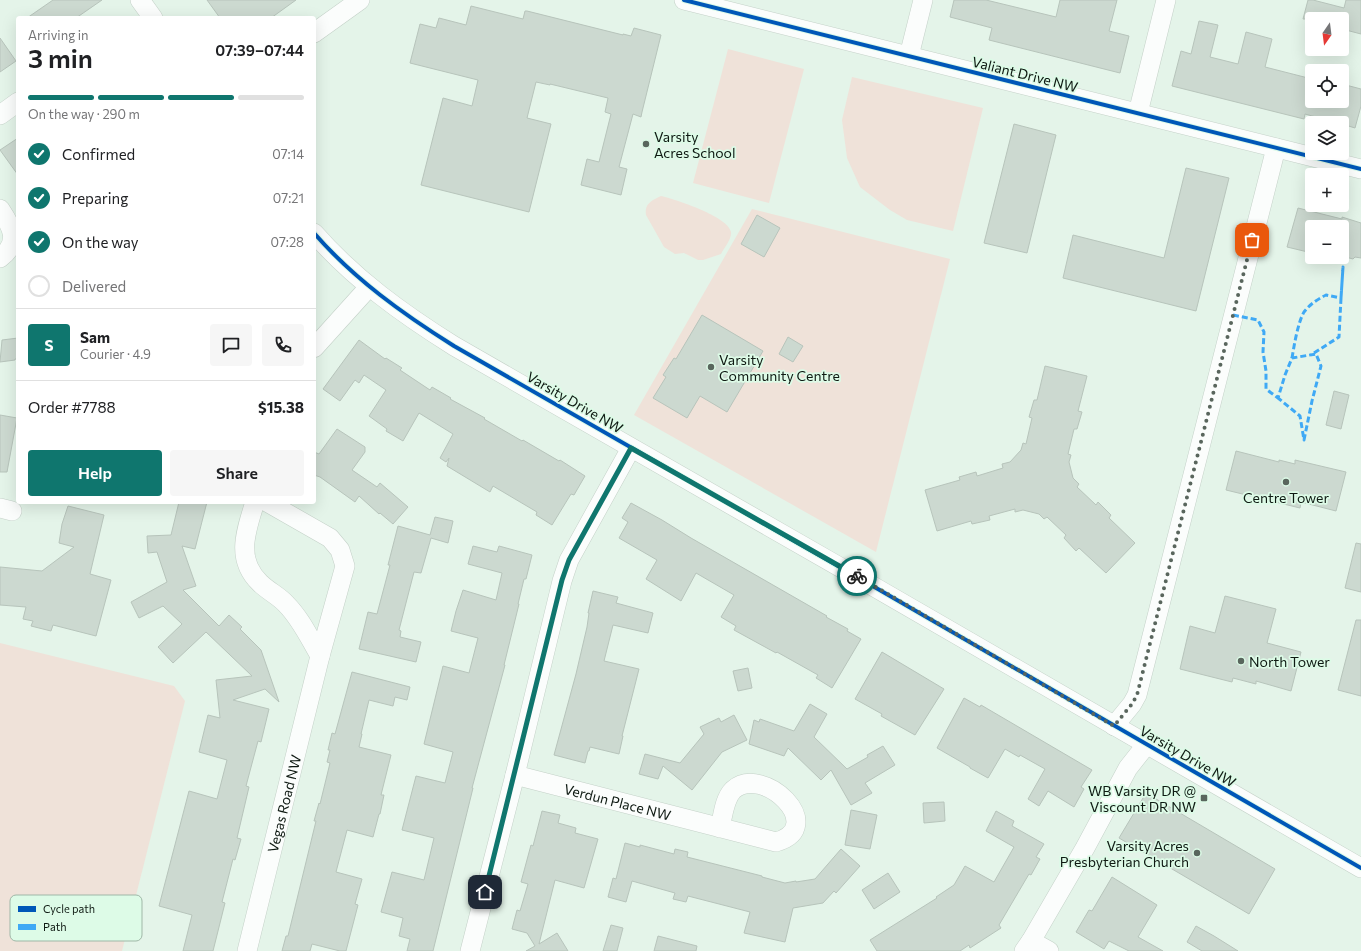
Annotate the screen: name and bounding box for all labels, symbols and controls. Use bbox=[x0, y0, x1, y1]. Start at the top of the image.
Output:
north arrow bbox=[1305, 12, 1349, 56]
map controls bbox=[1305, 12, 1349, 264]
text: Arriving in bbox=[28, 27, 88, 43]
text: 07:39–07:44 bbox=[215, 41, 304, 59]
text: 3 min bbox=[28, 42, 93, 73]
street label: Valiant Drive NW bbox=[970, 53, 1080, 95]
button: locate bbox=[1305, 64, 1349, 108]
text: On the way · 290 m bbox=[28, 106, 140, 122]
button: layers bbox=[1305, 116, 1349, 160]
place label: Varsity Acres School bbox=[654, 128, 736, 161]
marker: Varsity Acres School bbox=[641, 139, 651, 149]
icon: check bbox=[28, 143, 50, 165]
text: Confirmed bbox=[62, 145, 135, 163]
text: 07:14 bbox=[272, 146, 304, 162]
button: + bbox=[1305, 168, 1349, 212]
icon: check bbox=[28, 187, 50, 209]
text: Preparing bbox=[62, 189, 128, 207]
text: 07:21 bbox=[273, 190, 304, 206]
button: − bbox=[1305, 220, 1349, 264]
pin bbox=[1235, 223, 1269, 257]
icon: bag bbox=[1241, 229, 1263, 251]
icon: check bbox=[28, 231, 50, 253]
text: On the way bbox=[62, 233, 139, 251]
text: 07:28 bbox=[271, 234, 304, 250]
text: Delivered bbox=[62, 277, 126, 295]
button: chat bbox=[210, 324, 252, 366]
button: phone bbox=[262, 324, 304, 366]
text: Sam bbox=[80, 328, 110, 346]
text: S bbox=[44, 336, 54, 354]
text: Courier · 4.9 bbox=[80, 346, 151, 362]
place label: Varsity Community Centre bbox=[719, 351, 840, 384]
marker: Varsity Community Centre bbox=[706, 362, 716, 372]
street label: Varsity Drive NW bbox=[524, 368, 626, 436]
text: Order #7788 bbox=[28, 398, 116, 416]
text: $15.38 bbox=[258, 398, 304, 416]
button: Help bbox=[28, 450, 162, 496]
button: Share bbox=[170, 450, 304, 496]
marker: Centre Tower bbox=[1281, 477, 1291, 487]
place label: Centre Tower bbox=[1243, 489, 1329, 506]
courier bbox=[837, 556, 877, 596]
icon: bike bbox=[846, 565, 868, 587]
place label: North Tower bbox=[1249, 653, 1330, 670]
marker: North Tower bbox=[1236, 656, 1246, 666]
street label: Varsity Drive NW bbox=[1137, 722, 1239, 790]
street label: Vegas Road NW bbox=[263, 753, 304, 854]
street label: Verdun Place NW bbox=[562, 780, 673, 823]
place label: WB Varsity DR @ Viscount DR NW bbox=[1088, 782, 1196, 815]
marker: WB Varsity DR @ Viscount DR NW bbox=[1199, 793, 1209, 803]
place label: Varsity Acres Presbyterian Church bbox=[1060, 837, 1189, 870]
marker: Varsity Acres Presbyterian Church bbox=[1192, 848, 1202, 858]
pin bbox=[468, 875, 502, 909]
icon: home bbox=[474, 881, 496, 903]
legend bbox=[10, 895, 142, 941]
text: Cycle path bbox=[43, 902, 95, 915]
text: Path bbox=[43, 920, 66, 933]

